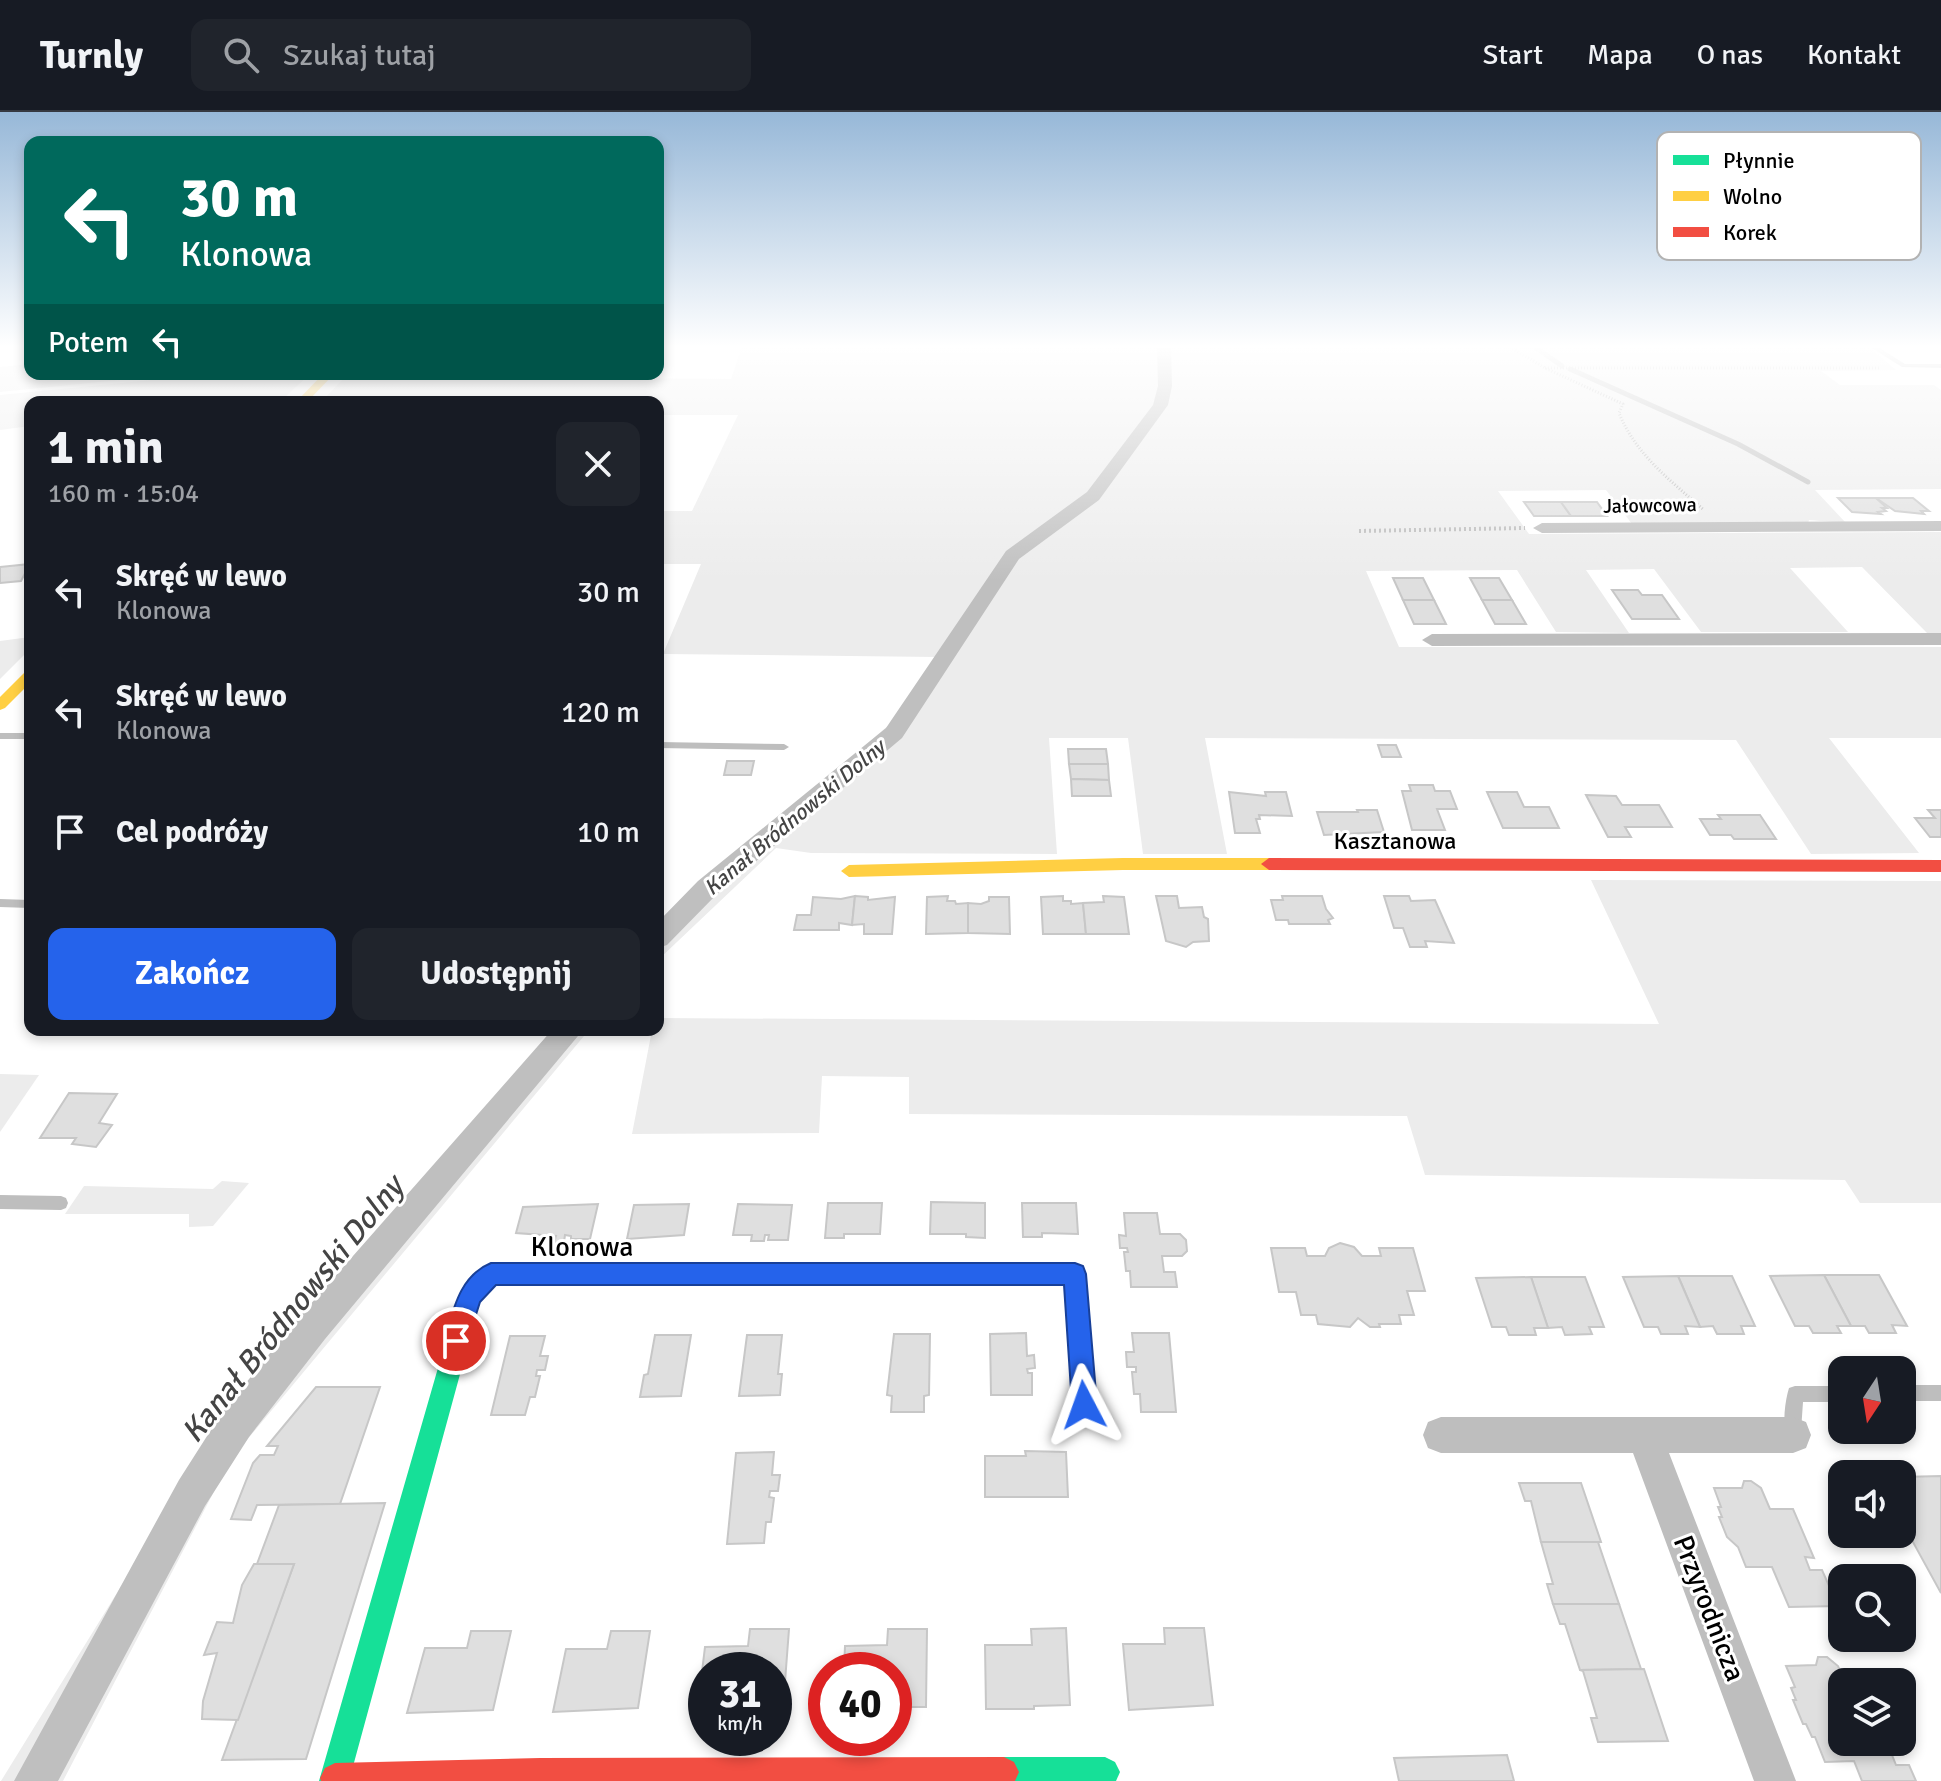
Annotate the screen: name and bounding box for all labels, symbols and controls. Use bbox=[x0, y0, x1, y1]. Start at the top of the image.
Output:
search box bbox=[191, 19, 751, 91]
text: Turnly bbox=[40, 32, 143, 79]
icon: search bbox=[219, 33, 263, 77]
text: Szukaj tutaj bbox=[283, 37, 436, 74]
text: Start bbox=[1483, 38, 1543, 72]
text: Mapa bbox=[1587, 38, 1653, 72]
text: O nas bbox=[1697, 38, 1763, 72]
text: Kontakt bbox=[1807, 38, 1901, 72]
legend bbox=[1657, 132, 1921, 260]
text: Płynnie bbox=[1723, 147, 1794, 174]
text: 30 m bbox=[180, 163, 298, 232]
icon: left bbox=[48, 168, 152, 272]
text: Wolno bbox=[1723, 183, 1782, 210]
text: Korek bbox=[1723, 219, 1777, 246]
text: Klonowa bbox=[180, 232, 312, 277]
icon: left bbox=[145, 320, 189, 364]
text: Potem bbox=[48, 324, 129, 361]
text: 1 min bbox=[48, 418, 164, 477]
button: close bbox=[556, 422, 640, 506]
text: 160 m · 15:04 bbox=[48, 478, 199, 510]
street label: Jałowcowa bbox=[1603, 492, 1697, 519]
text: Skręć w lewo bbox=[116, 558, 287, 595]
icon: left bbox=[48, 570, 92, 614]
text: 30 m bbox=[577, 574, 640, 611]
text: Klonowa bbox=[116, 595, 212, 627]
text: Skręć w lewo bbox=[116, 678, 287, 715]
icon: left bbox=[48, 690, 92, 734]
text: 120 m bbox=[561, 694, 640, 731]
text: Klonowa bbox=[116, 715, 212, 747]
water label: Kanał Bródnowski Dolny bbox=[698, 732, 892, 901]
icon: arrive bbox=[48, 810, 92, 854]
text: Cel podróży bbox=[116, 814, 268, 851]
text: 10 m bbox=[577, 814, 640, 851]
street label: Kasztanowa bbox=[1334, 826, 1456, 856]
button: Zakończ bbox=[48, 928, 336, 1020]
button: Udostępnij bbox=[352, 928, 640, 1020]
water label: Kanał Bródnowski Dolny bbox=[173, 1165, 414, 1450]
street label: Klonowa bbox=[531, 1230, 633, 1264]
pin bbox=[422, 1307, 490, 1375]
icon: arrive bbox=[434, 1319, 478, 1363]
north arrow bbox=[1828, 1356, 1916, 1444]
map controls bbox=[1828, 1356, 1916, 1756]
position arrow bbox=[1042, 1363, 1126, 1447]
button: sound bbox=[1828, 1460, 1916, 1548]
street label: Przyrodnicza bbox=[1666, 1531, 1752, 1686]
button: search bbox=[1828, 1564, 1916, 1652]
speed limit sign: 40 bbox=[808, 1652, 912, 1756]
button: layers bbox=[1828, 1668, 1916, 1756]
text: 31 bbox=[718, 1669, 762, 1719]
text: km/h bbox=[717, 1711, 763, 1736]

